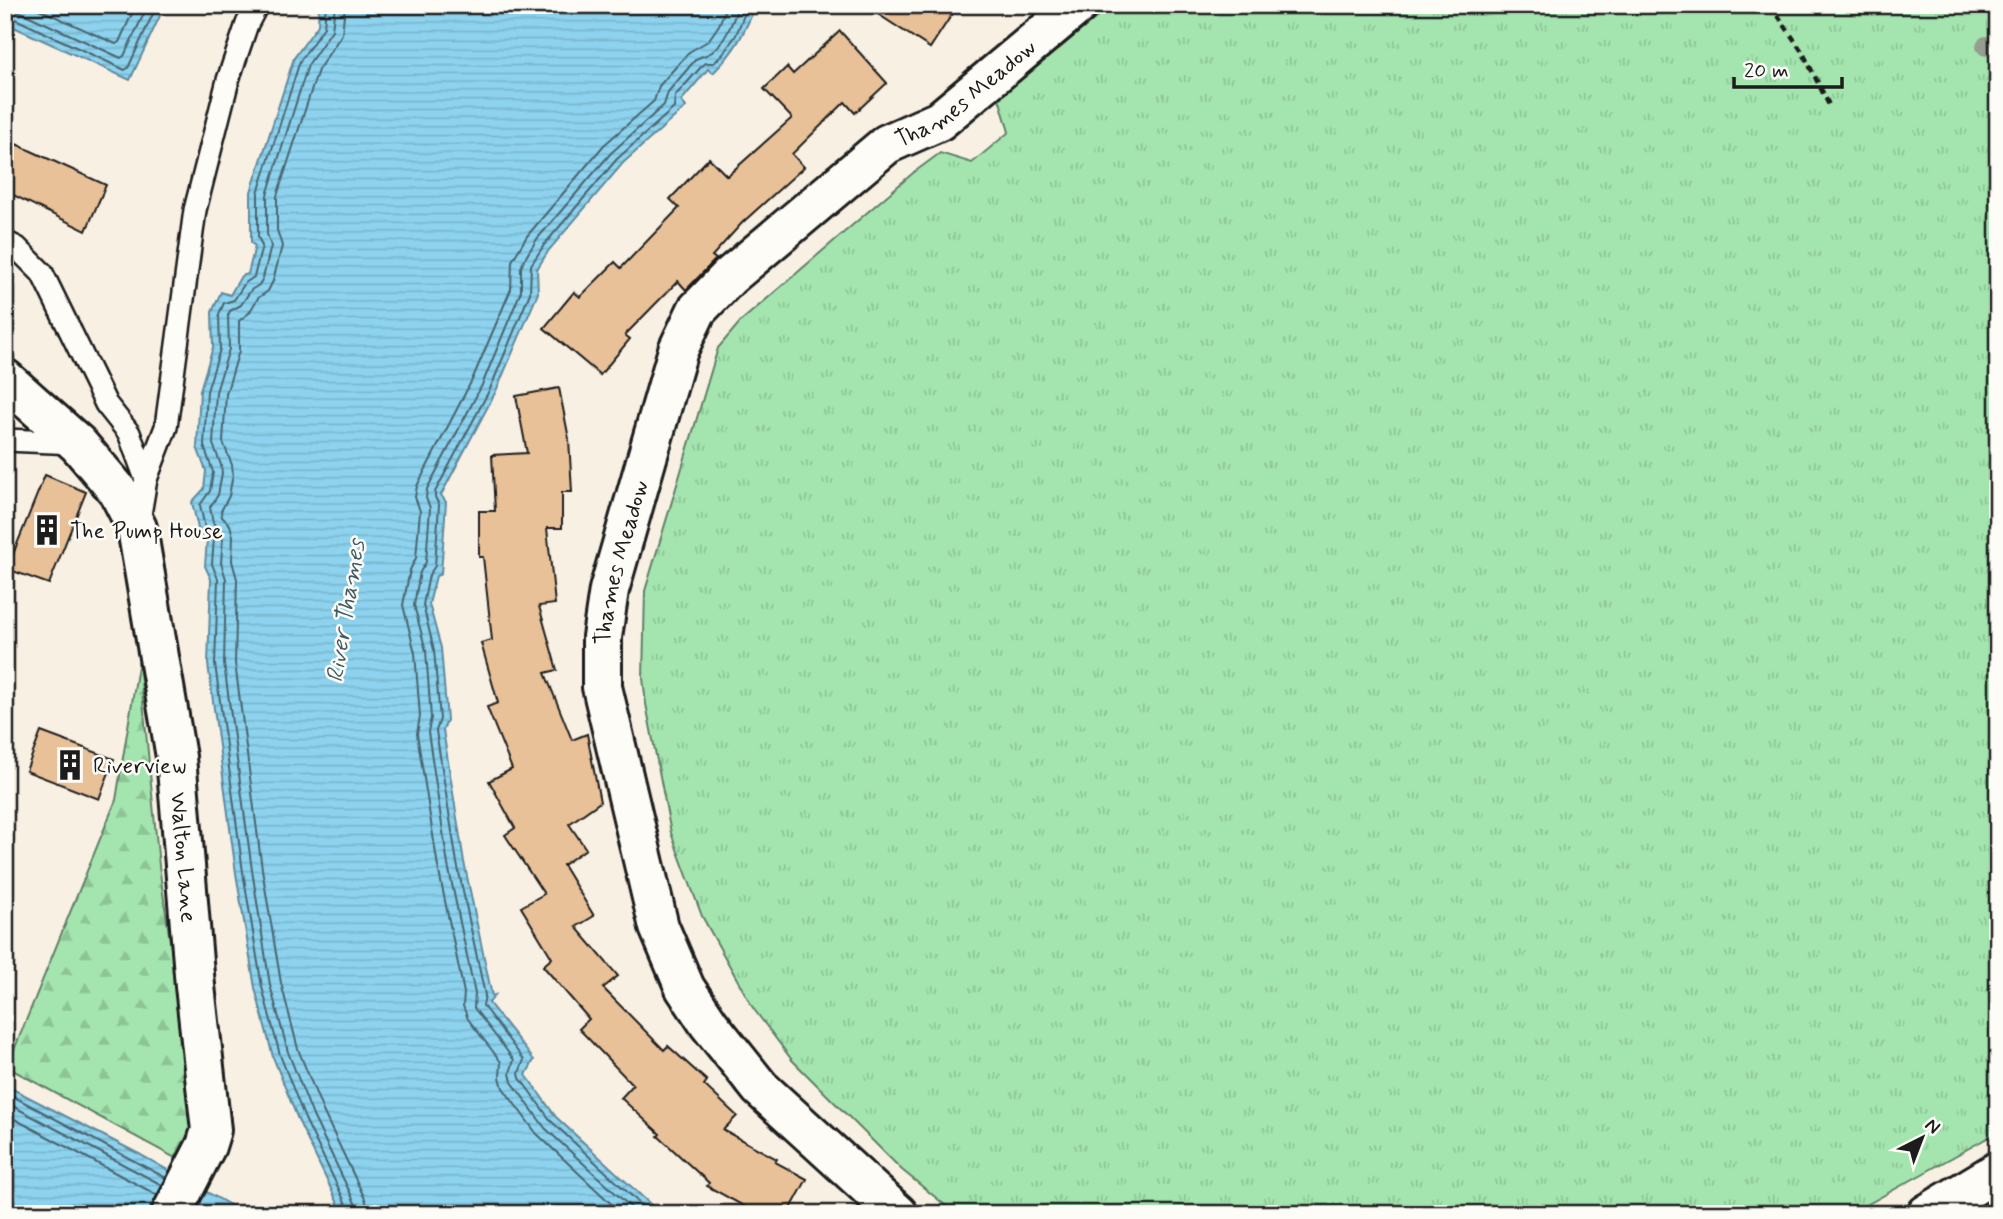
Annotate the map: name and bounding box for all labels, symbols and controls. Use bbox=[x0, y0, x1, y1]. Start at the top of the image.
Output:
street label: Thames Meadow bbox=[891, 33, 1043, 156]
scale bar bbox=[1734, 46, 1842, 90]
text: 20 m bbox=[1744, 57, 1789, 85]
street label: Thames Meadow bbox=[589, 477, 657, 644]
building icon: The Pump House bbox=[30, 513, 64, 547]
place label: The Pump House bbox=[70, 517, 223, 547]
water label: River Thames bbox=[320, 535, 373, 685]
building icon: Riverview bbox=[53, 748, 87, 782]
place label: Riverview bbox=[93, 752, 186, 782]
street label: Walton Lane bbox=[162, 791, 203, 924]
north arrow bbox=[1888, 1104, 1958, 1174]
text: N bbox=[1919, 1113, 1945, 1140]

